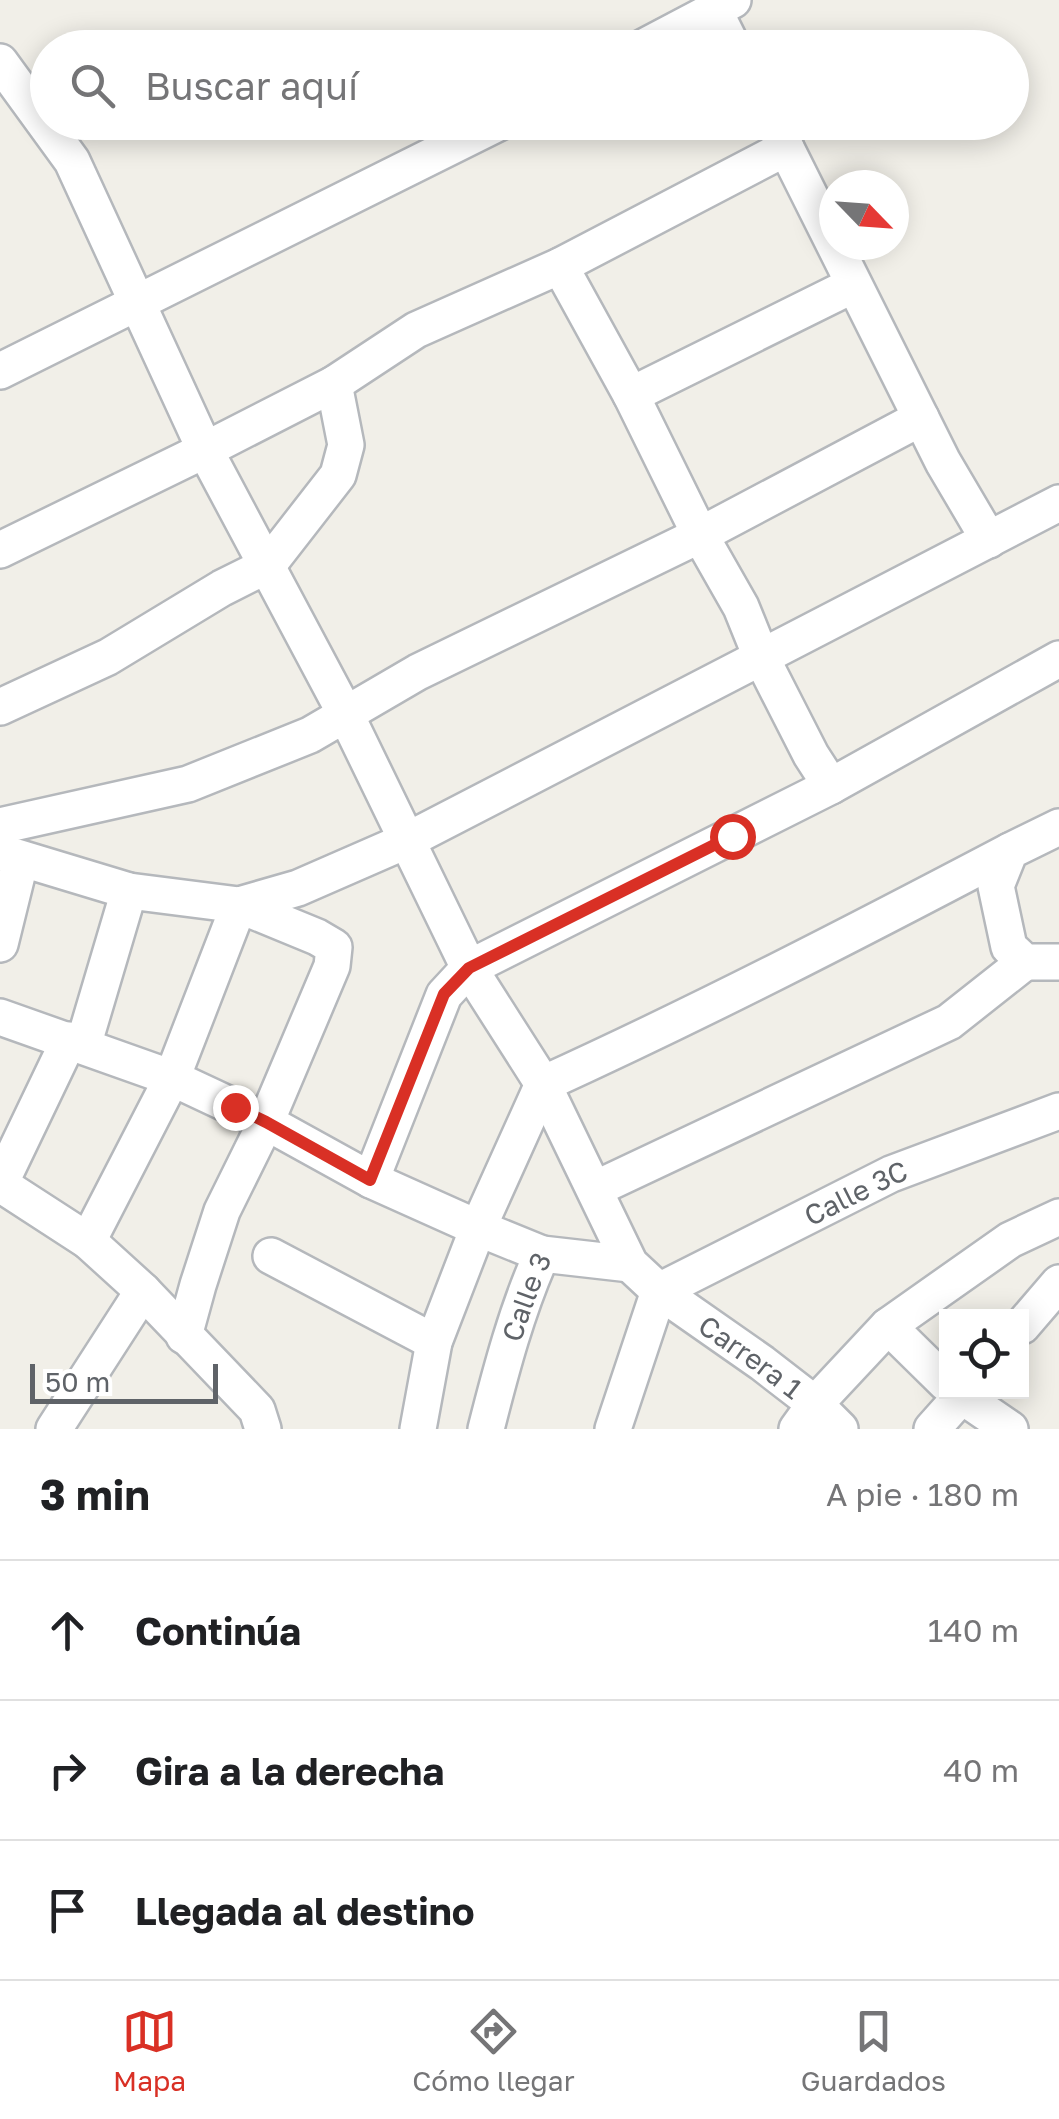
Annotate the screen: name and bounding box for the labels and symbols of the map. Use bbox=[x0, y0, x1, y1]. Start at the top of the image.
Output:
north arrow bbox=[819, 170, 909, 260]
route start bbox=[710, 814, 756, 860]
route end bbox=[213, 1085, 259, 1131]
street label: Calle 3C bbox=[798, 1153, 912, 1232]
street label: Calle 3 bbox=[494, 1247, 557, 1345]
street label: Carrera 1 bbox=[693, 1308, 809, 1405]
scale bar bbox=[30, 1359, 218, 1404]

